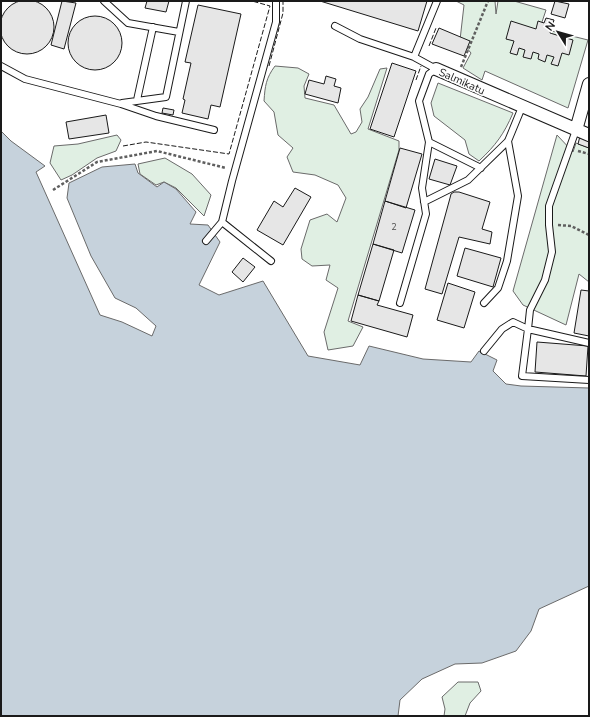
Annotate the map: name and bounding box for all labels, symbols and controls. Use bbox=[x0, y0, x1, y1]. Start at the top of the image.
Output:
north arrow bbox=[538, 12, 578, 52]
text: N bbox=[542, 18, 559, 34]
street label: Salmikatu bbox=[436, 65, 487, 98]
house number: 2 bbox=[391, 221, 397, 233]

